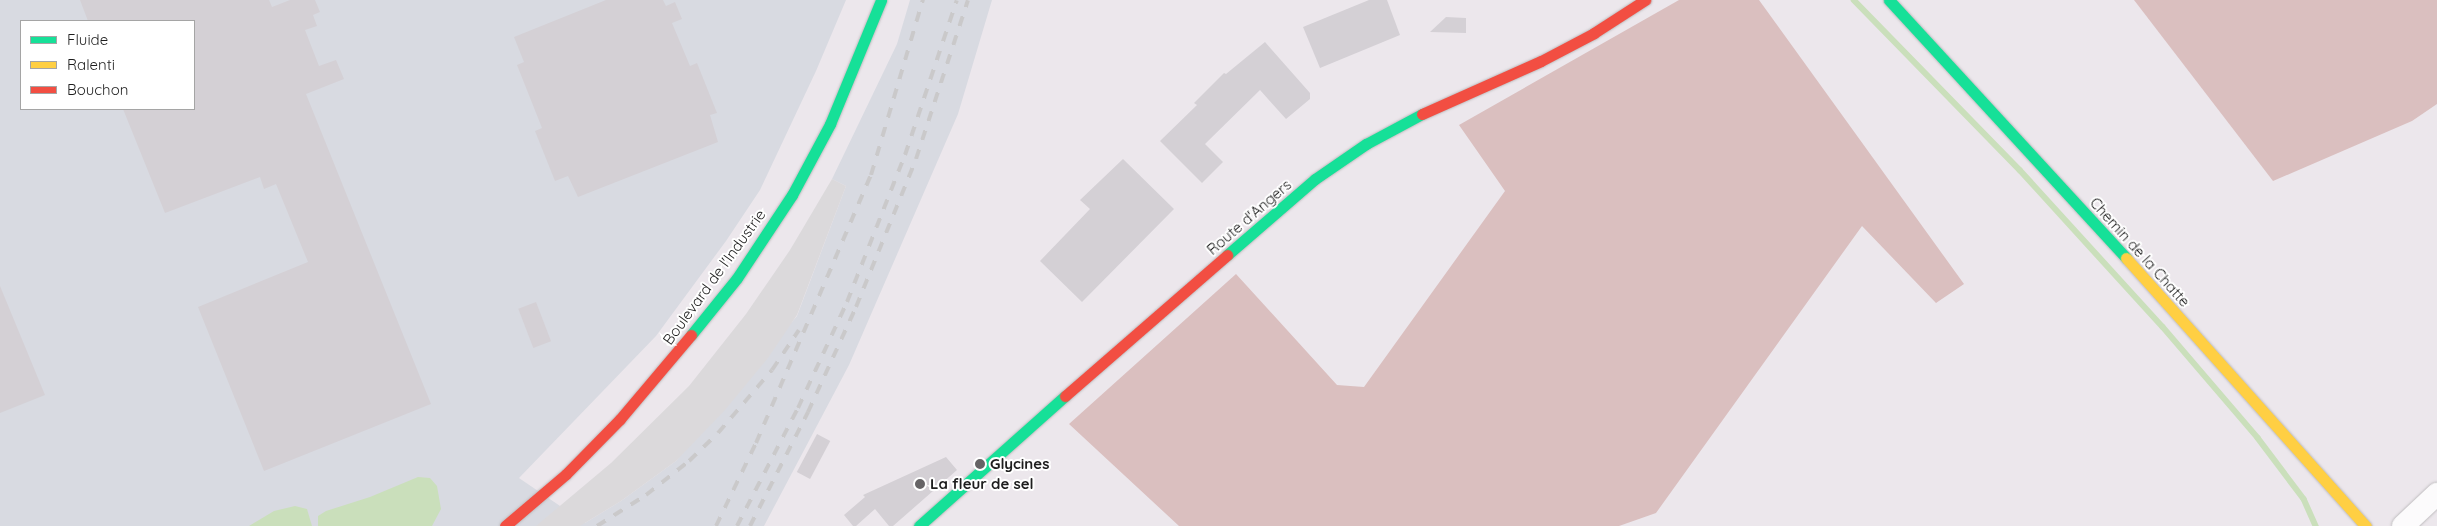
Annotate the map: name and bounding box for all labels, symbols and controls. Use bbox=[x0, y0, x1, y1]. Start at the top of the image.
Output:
legend bbox=[20, 20, 195, 110]
text: Fluide bbox=[67, 30, 108, 49]
text: Ralenti bbox=[67, 55, 115, 74]
text: Bouchon bbox=[67, 80, 128, 99]
street label: Route d'Angers bbox=[1203, 175, 1295, 259]
street label: Chemin de la Chatte bbox=[2086, 194, 2194, 310]
street label: Boulevard de l'Industrie bbox=[659, 206, 769, 348]
place label: Glycines bbox=[990, 455, 1049, 473]
marker: Glycines bbox=[974, 458, 986, 470]
place label: La fleur de sel bbox=[930, 475, 1034, 493]
marker: La fleur de sel bbox=[914, 478, 926, 490]

